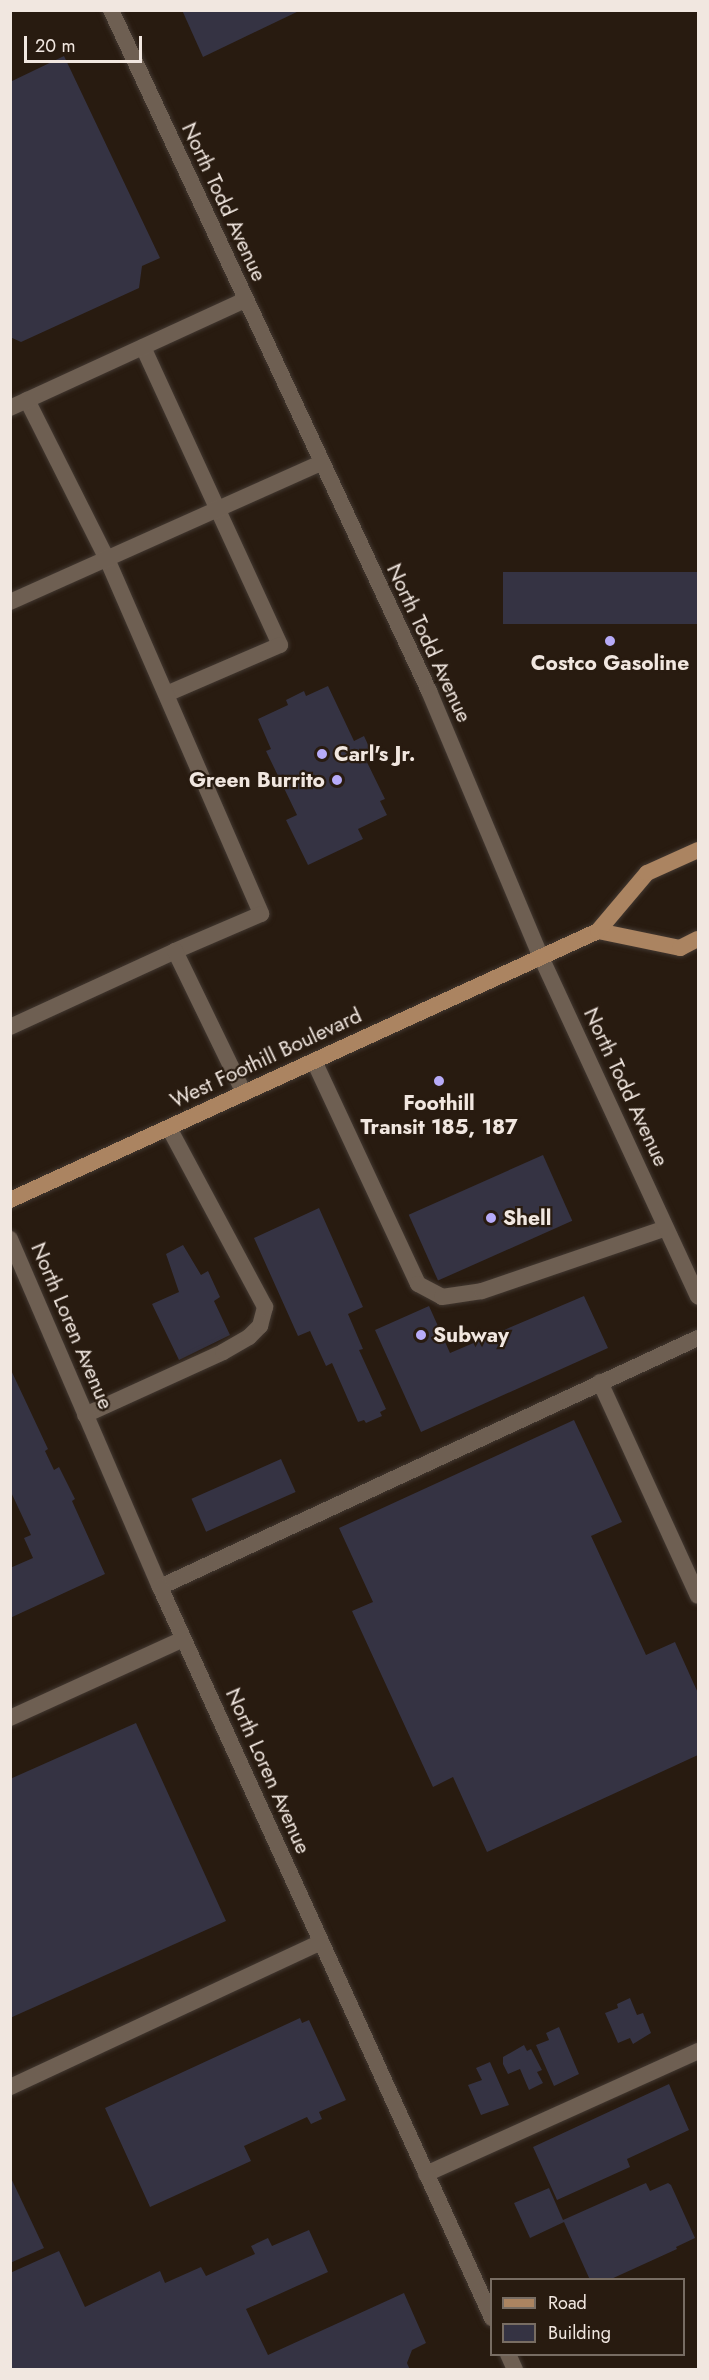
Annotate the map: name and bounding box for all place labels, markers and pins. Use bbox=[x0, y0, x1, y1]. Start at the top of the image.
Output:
marker: Costco Gasoline bbox=[603, 634, 617, 648]
place label: Costco Gasoline bbox=[531, 650, 689, 676]
place label: Carl's Jr. bbox=[334, 741, 416, 767]
marker: Carl's Jr. bbox=[315, 747, 329, 761]
place label: Green Burrito bbox=[189, 767, 325, 793]
marker: Green Burrito bbox=[330, 773, 344, 787]
marker: Foothill Transit 185, 187 bbox=[432, 1074, 446, 1088]
place label: Foothill Transit 185, 187 bbox=[360, 1090, 518, 1140]
place label: Shell bbox=[503, 1205, 551, 1231]
marker: Shell bbox=[484, 1211, 498, 1225]
place label: Subway bbox=[433, 1322, 509, 1348]
marker: Subway bbox=[414, 1328, 428, 1342]

